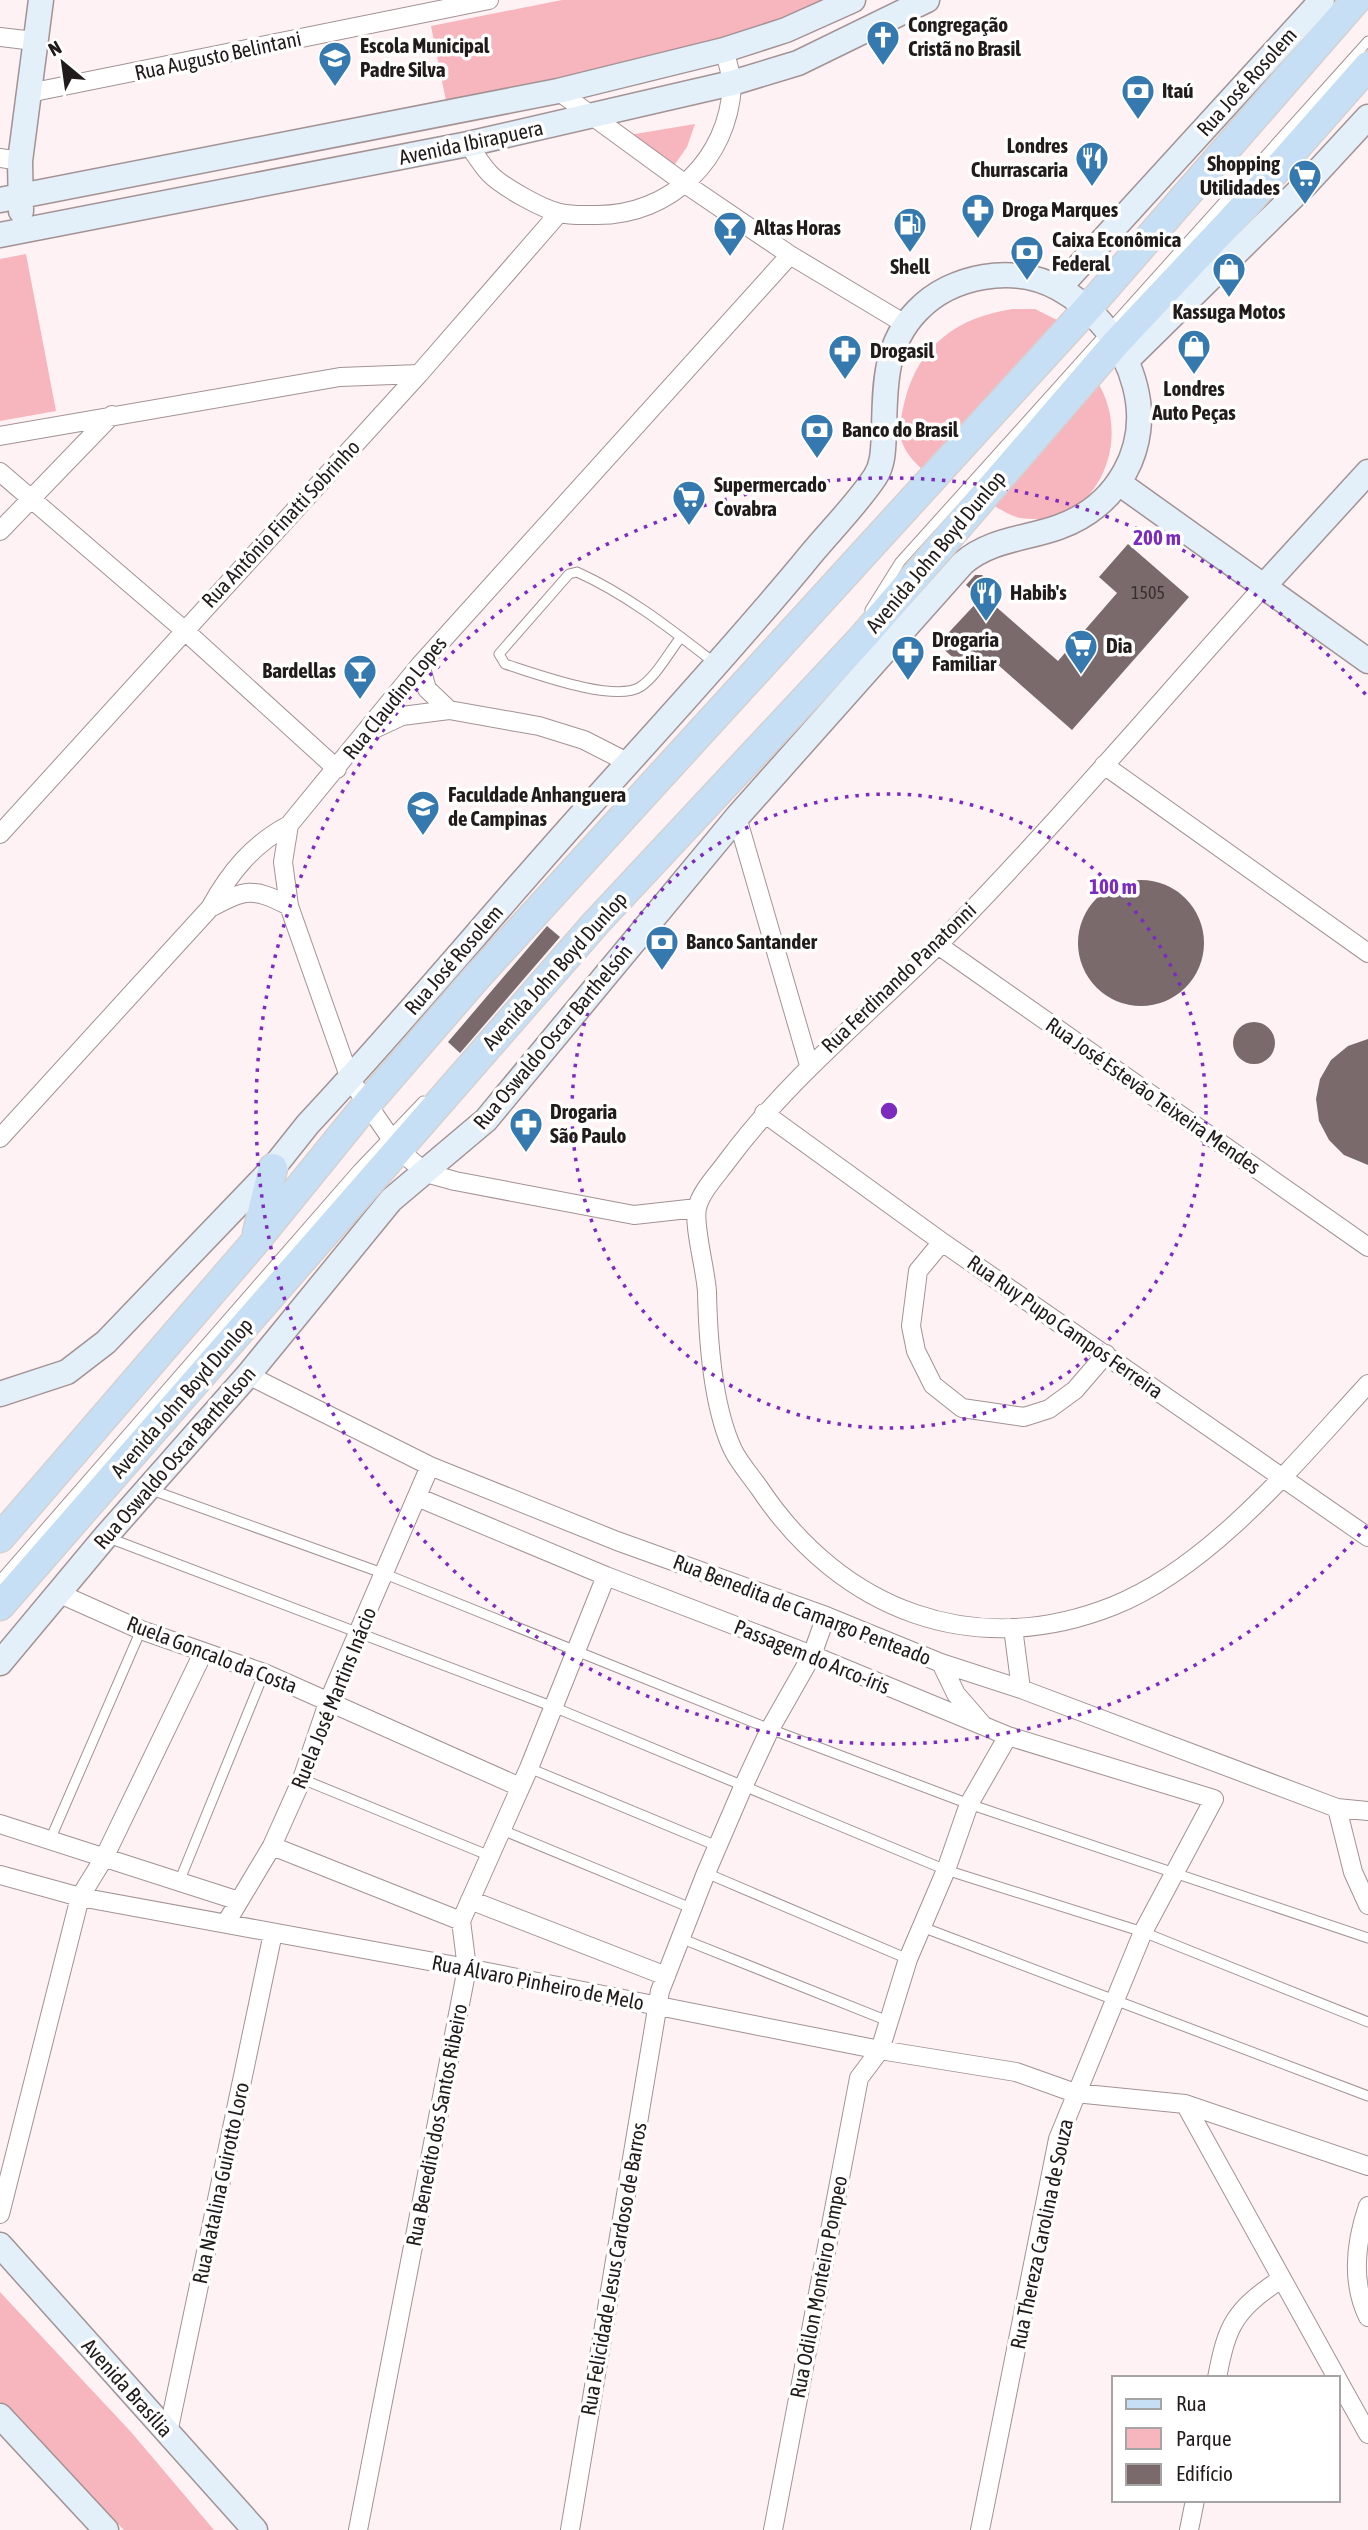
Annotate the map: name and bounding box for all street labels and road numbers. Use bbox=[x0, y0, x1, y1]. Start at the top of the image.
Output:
street label: Rua José Rosolem bbox=[1191, 22, 1301, 140]
street label: Rua Augusto Belintani bbox=[132, 26, 303, 84]
street label: Avenida Ibirapuera bbox=[397, 115, 545, 169]
street label: Rua Antônio Finatti Sobrinho bbox=[196, 435, 364, 612]
street label: Avenida John Boyd Dunlop bbox=[861, 466, 1010, 637]
street label: Rua Claudino Lopes bbox=[337, 631, 451, 764]
street label: Avenida John Boyd Dunlop bbox=[477, 887, 631, 1054]
street label: Rua Ferdinando Panatonni bbox=[816, 897, 980, 1057]
street label: Rua José Rosolem bbox=[399, 900, 507, 1019]
street label: Rua Oswaldo Oscar Barthelson bbox=[468, 939, 637, 1134]
street label: Rua José Estevão Teixeira Mendes bbox=[1042, 1012, 1265, 1179]
street label: Rua Ruy Pupo Campos Ferreira bbox=[963, 1250, 1168, 1403]
street label: Avenida John Boyd Dunlop bbox=[105, 1313, 257, 1482]
street label: Rua Oswaldo Oscar Barthelson bbox=[88, 1361, 260, 1553]
street label: Rua Benedita de Camargo Penteado bbox=[670, 1549, 935, 1669]
street label: Ruela José Martins Inácio bbox=[286, 1603, 380, 1792]
street label: Ruela Goncalo da Costa bbox=[124, 1611, 301, 1698]
street label: Passagem do Arco-íris bbox=[731, 1614, 894, 1698]
street label: Rua Álvaro Pinheiro de Melo bbox=[430, 1950, 646, 2014]
street label: Rua Benedito dos Santos Ribeiro bbox=[401, 2002, 471, 2248]
street label: Rua Natalina Guirotto Loro bbox=[187, 2080, 253, 2286]
street label: Rua Thereza Carolina de Souza bbox=[1005, 2116, 1077, 2351]
street label: Rua Felicidade Jesus Cardoso de Barros bbox=[575, 2120, 651, 2417]
street label: Rua Odilon Monteiro Pompeo bbox=[785, 2173, 851, 2400]
street label: Avenida Brasília bbox=[77, 2333, 178, 2441]

